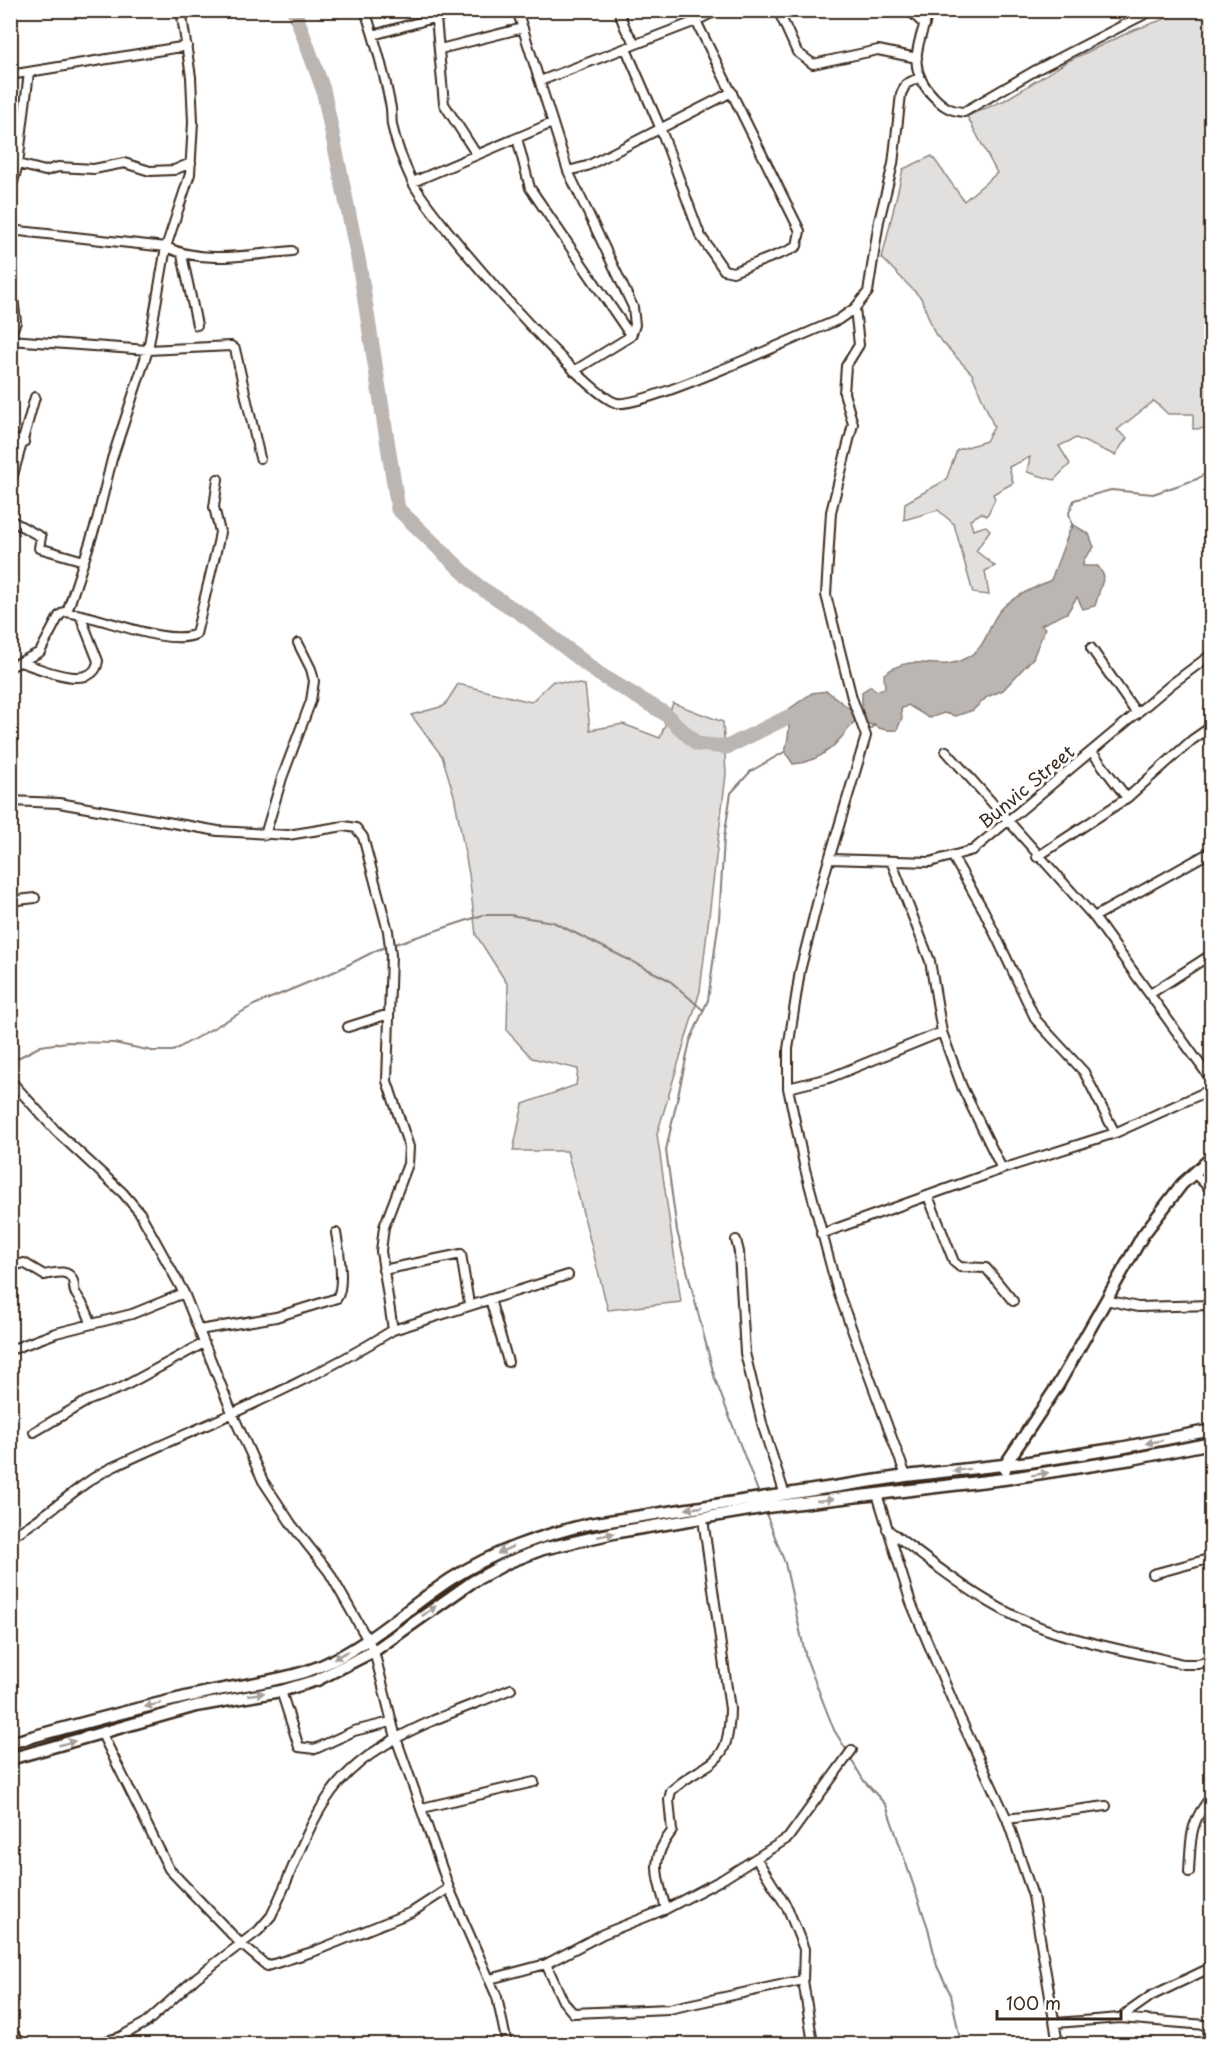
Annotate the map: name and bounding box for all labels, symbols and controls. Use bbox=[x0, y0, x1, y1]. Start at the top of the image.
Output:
street label: Bunvic Street bbox=[972, 738, 1080, 834]
one-way arrow bbox=[1145, 1438, 1164, 1447]
one-way arrow bbox=[952, 1465, 971, 1475]
one-way arrow bbox=[1030, 1469, 1049, 1478]
one-way arrow bbox=[816, 1495, 835, 1505]
one-way arrow bbox=[685, 1504, 704, 1513]
one-way arrow bbox=[597, 1529, 615, 1539]
one-way arrow bbox=[496, 1545, 513, 1554]
one-way arrow bbox=[420, 1605, 436, 1617]
one-way arrow bbox=[333, 1651, 350, 1660]
one-way arrow bbox=[246, 1690, 265, 1699]
one-way arrow bbox=[144, 1700, 163, 1710]
one-way arrow bbox=[58, 1738, 76, 1748]
scale bar bbox=[997, 1983, 1122, 2021]
text: 100 m bbox=[1006, 1989, 1061, 2016]

